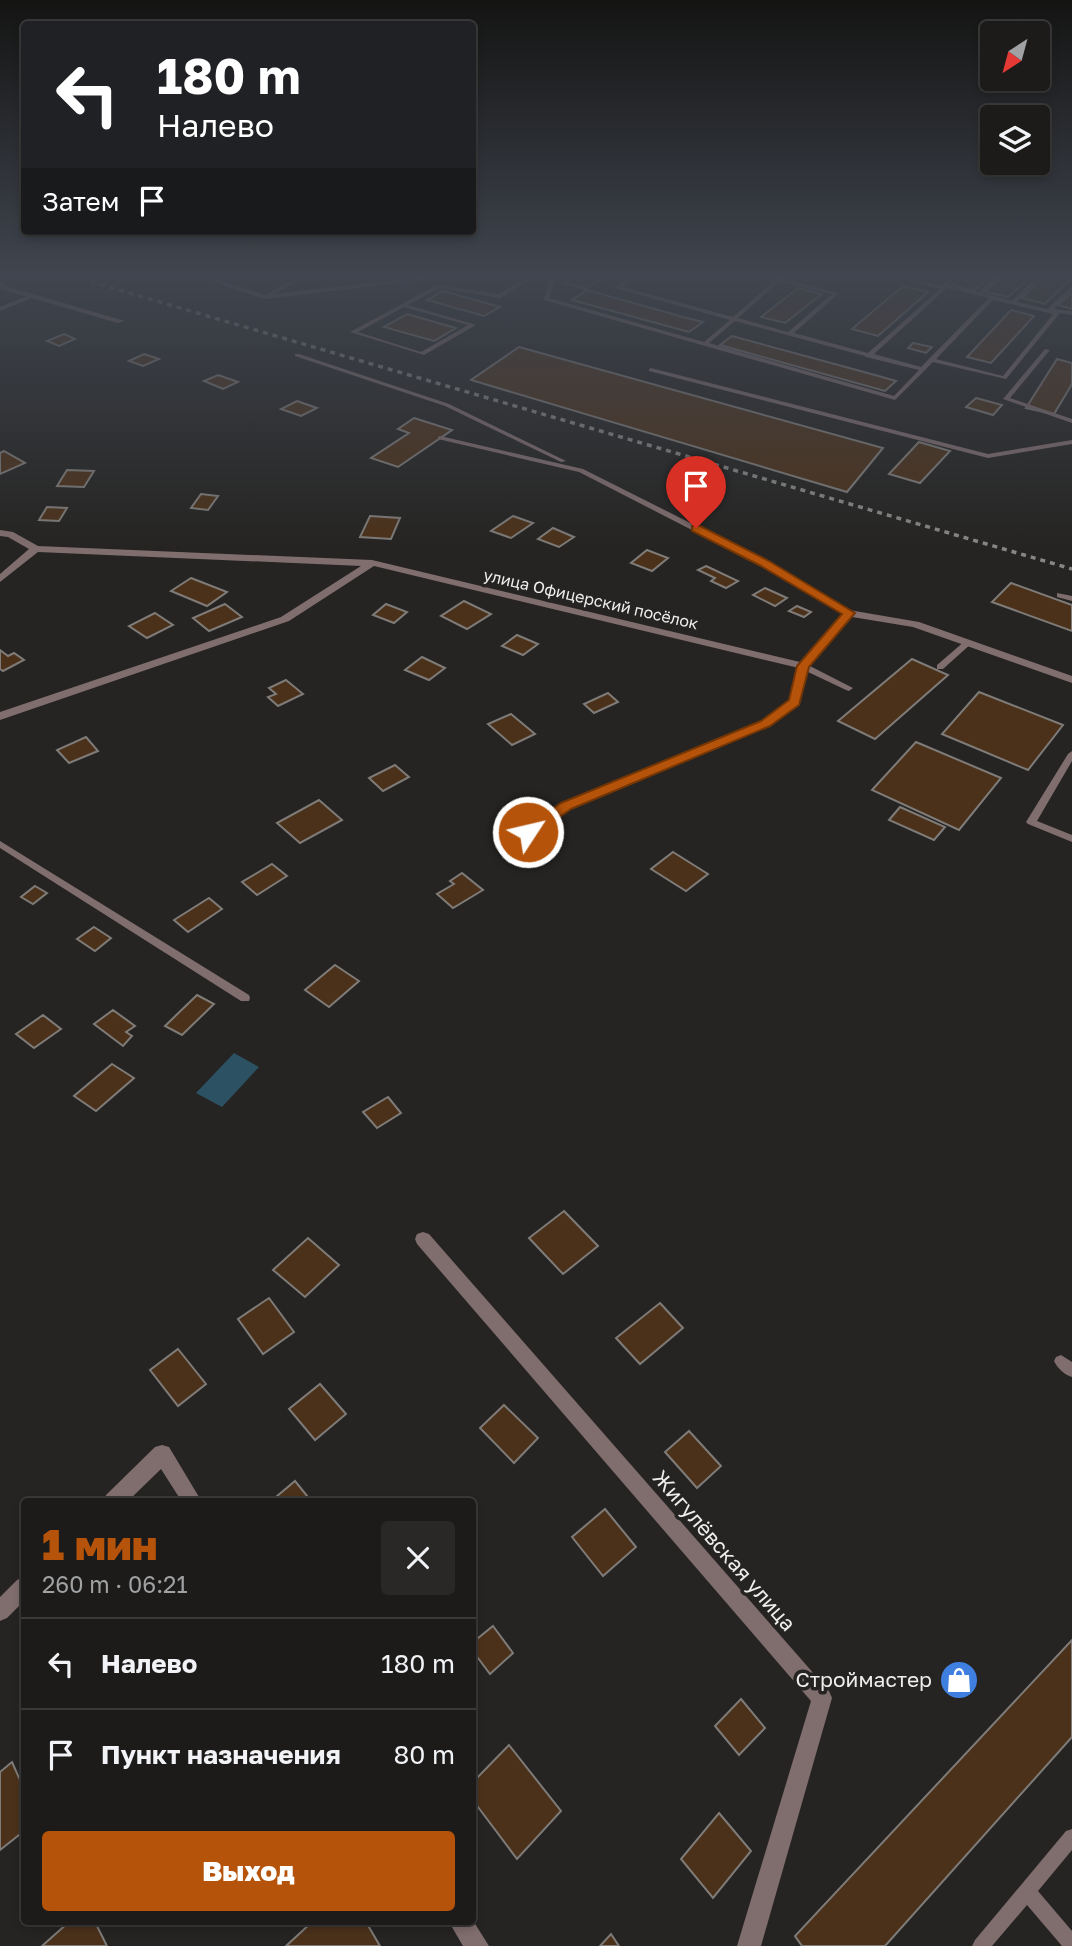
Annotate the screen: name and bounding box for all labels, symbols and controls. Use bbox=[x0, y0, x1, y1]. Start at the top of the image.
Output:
north arrow bbox=[980, 21, 1050, 91]
map controls bbox=[980, 21, 1050, 175]
text: 180 m bbox=[157, 46, 301, 105]
icon: left bbox=[42, 49, 133, 140]
button: layers bbox=[980, 105, 1050, 175]
text: Налево bbox=[157, 106, 274, 144]
icon: arrive bbox=[133, 182, 171, 220]
text: Затем bbox=[42, 186, 119, 217]
pin bbox=[666, 456, 726, 528]
icon: arrive bbox=[677, 467, 715, 505]
street label: улица Офицерский посёлок bbox=[482, 565, 700, 633]
position arrow bbox=[491, 795, 565, 869]
street label: Жигулёвская улица bbox=[648, 1465, 802, 1636]
text: 1 мин bbox=[42, 1519, 158, 1569]
button: close bbox=[381, 1521, 455, 1595]
text: 260 m · 06:21 bbox=[42, 1570, 188, 1598]
icon: left bbox=[42, 1645, 80, 1683]
text: Налево bbox=[101, 1648, 197, 1679]
text: 180 m bbox=[381, 1648, 455, 1679]
shop icon: Строймастер bbox=[938, 1659, 980, 1701]
place label: Строймастер bbox=[796, 1666, 932, 1692]
icon: arrive bbox=[42, 1736, 80, 1774]
text: Пункт назначения bbox=[101, 1739, 341, 1770]
text: 80 m bbox=[394, 1739, 455, 1770]
button: Выход bbox=[42, 1831, 455, 1911]

